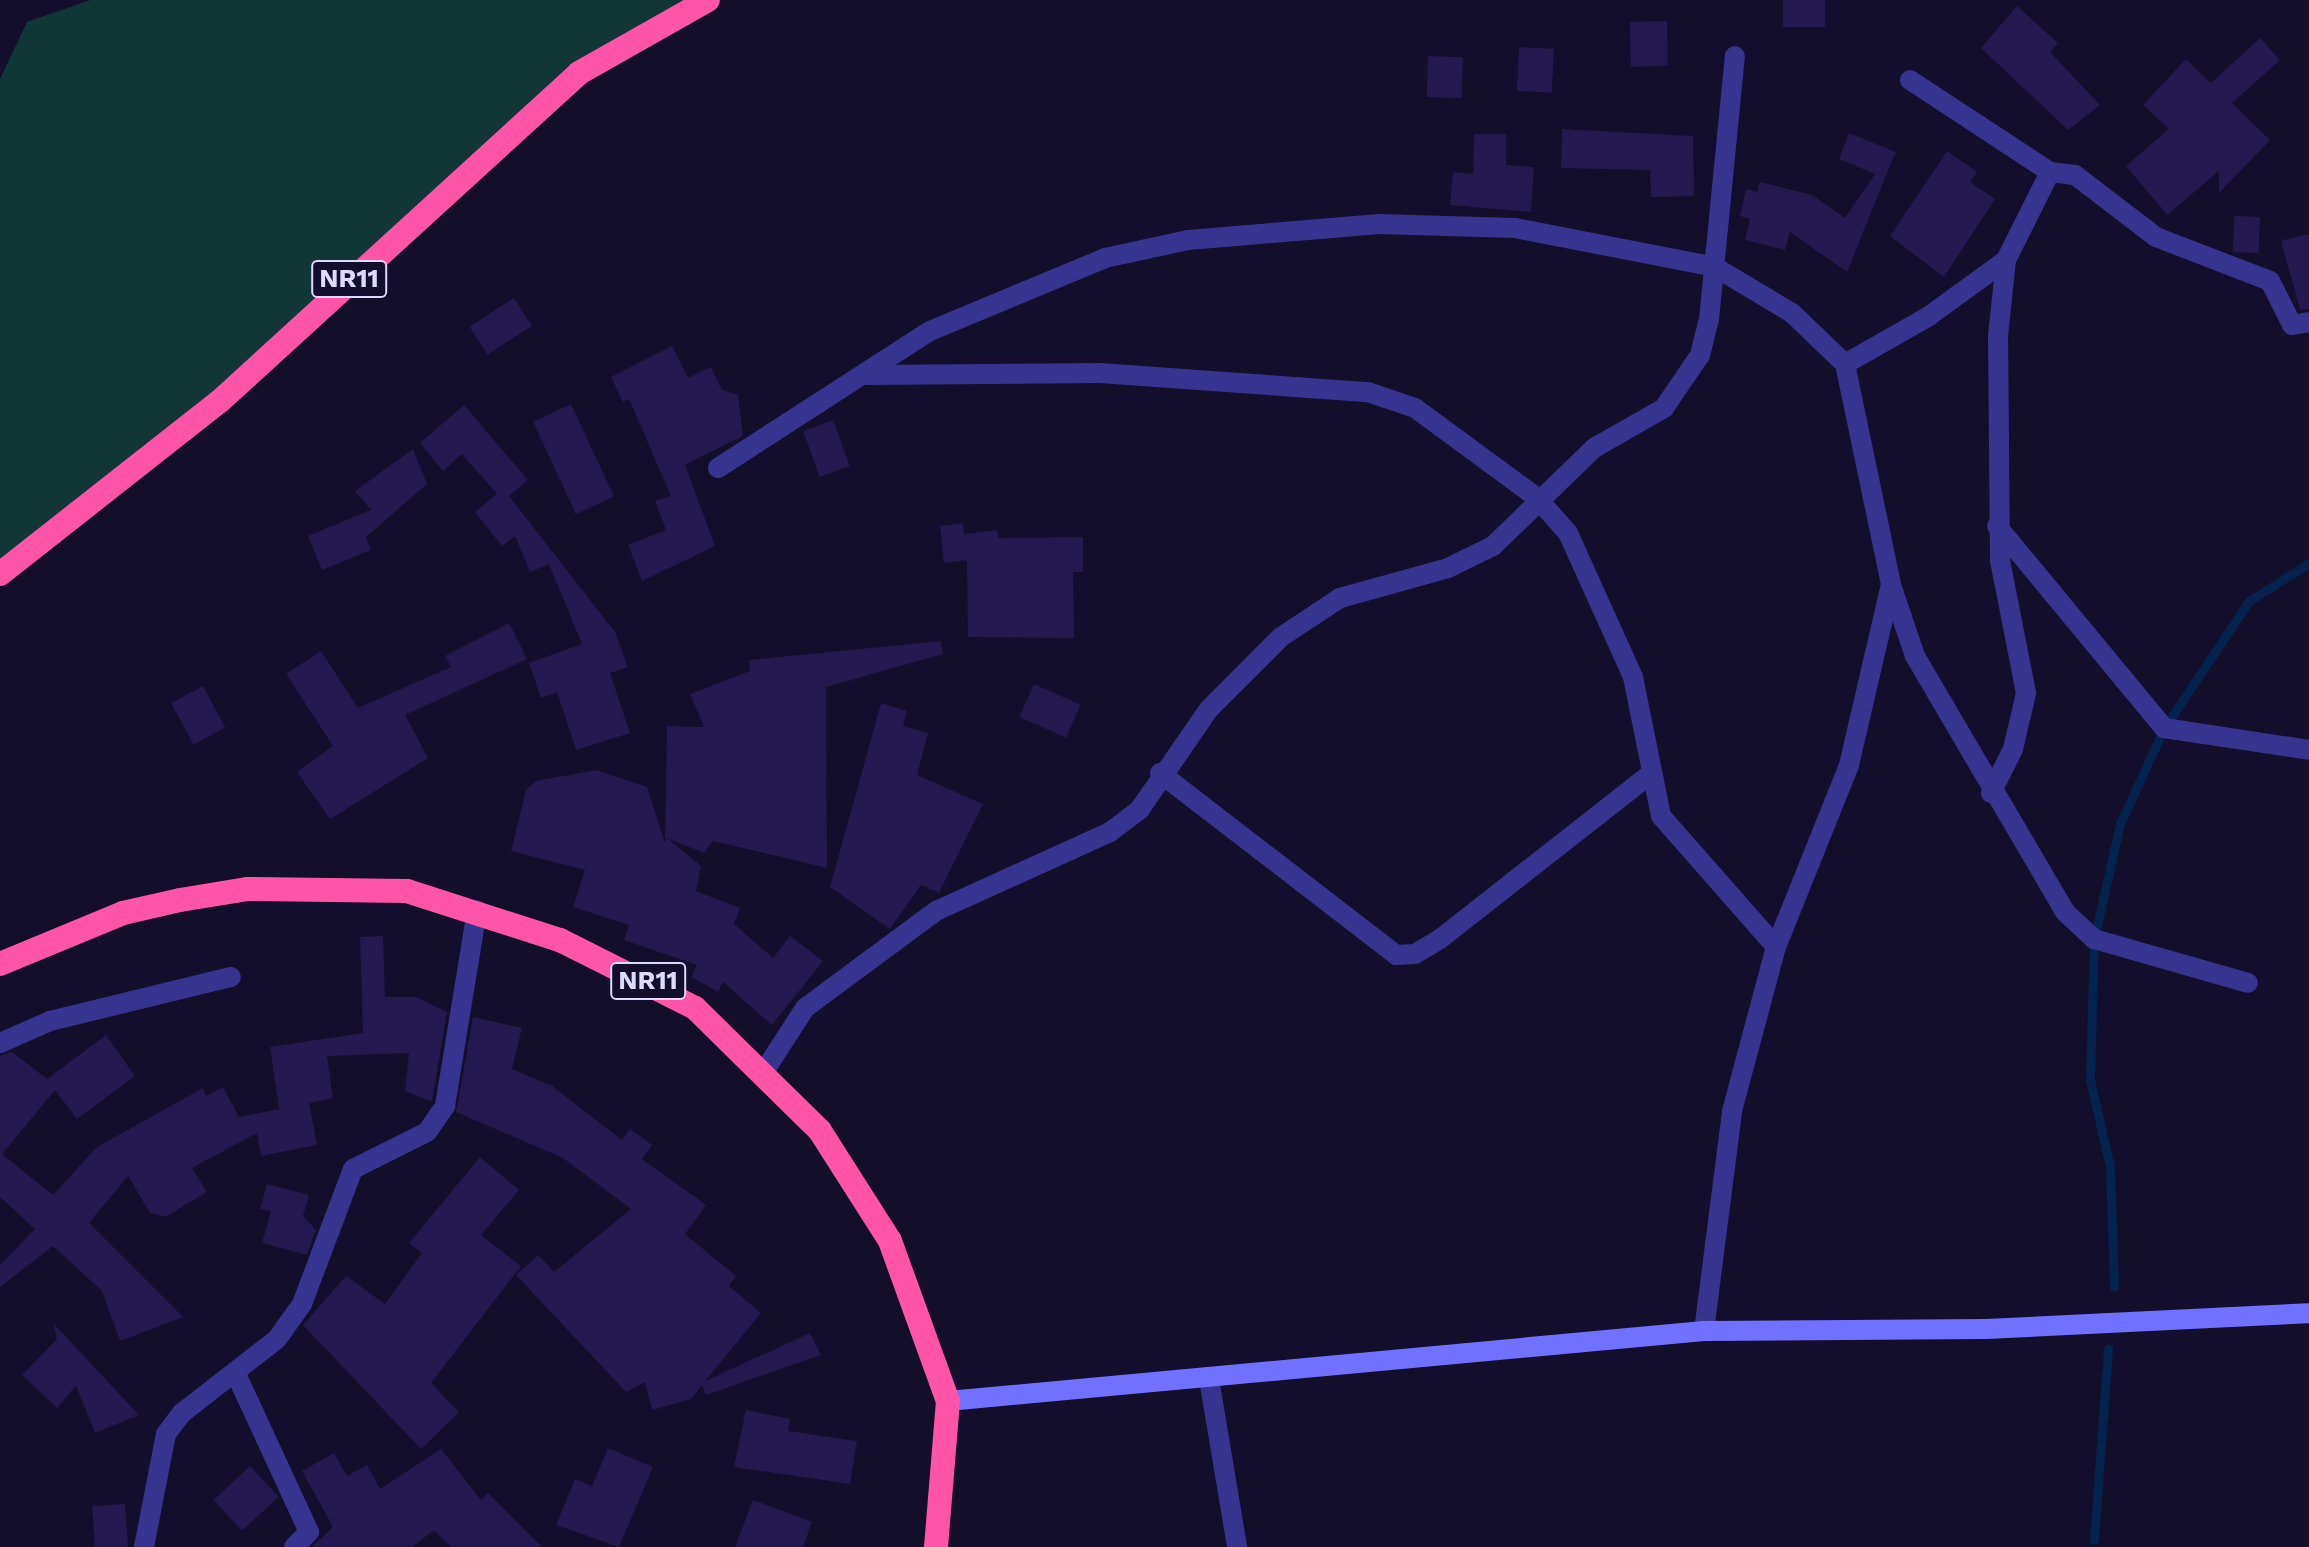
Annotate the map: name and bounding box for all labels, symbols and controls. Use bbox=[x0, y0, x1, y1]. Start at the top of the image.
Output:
road number: NR11 bbox=[311, 257, 387, 301]
road number: NR11 bbox=[610, 959, 686, 1003]

